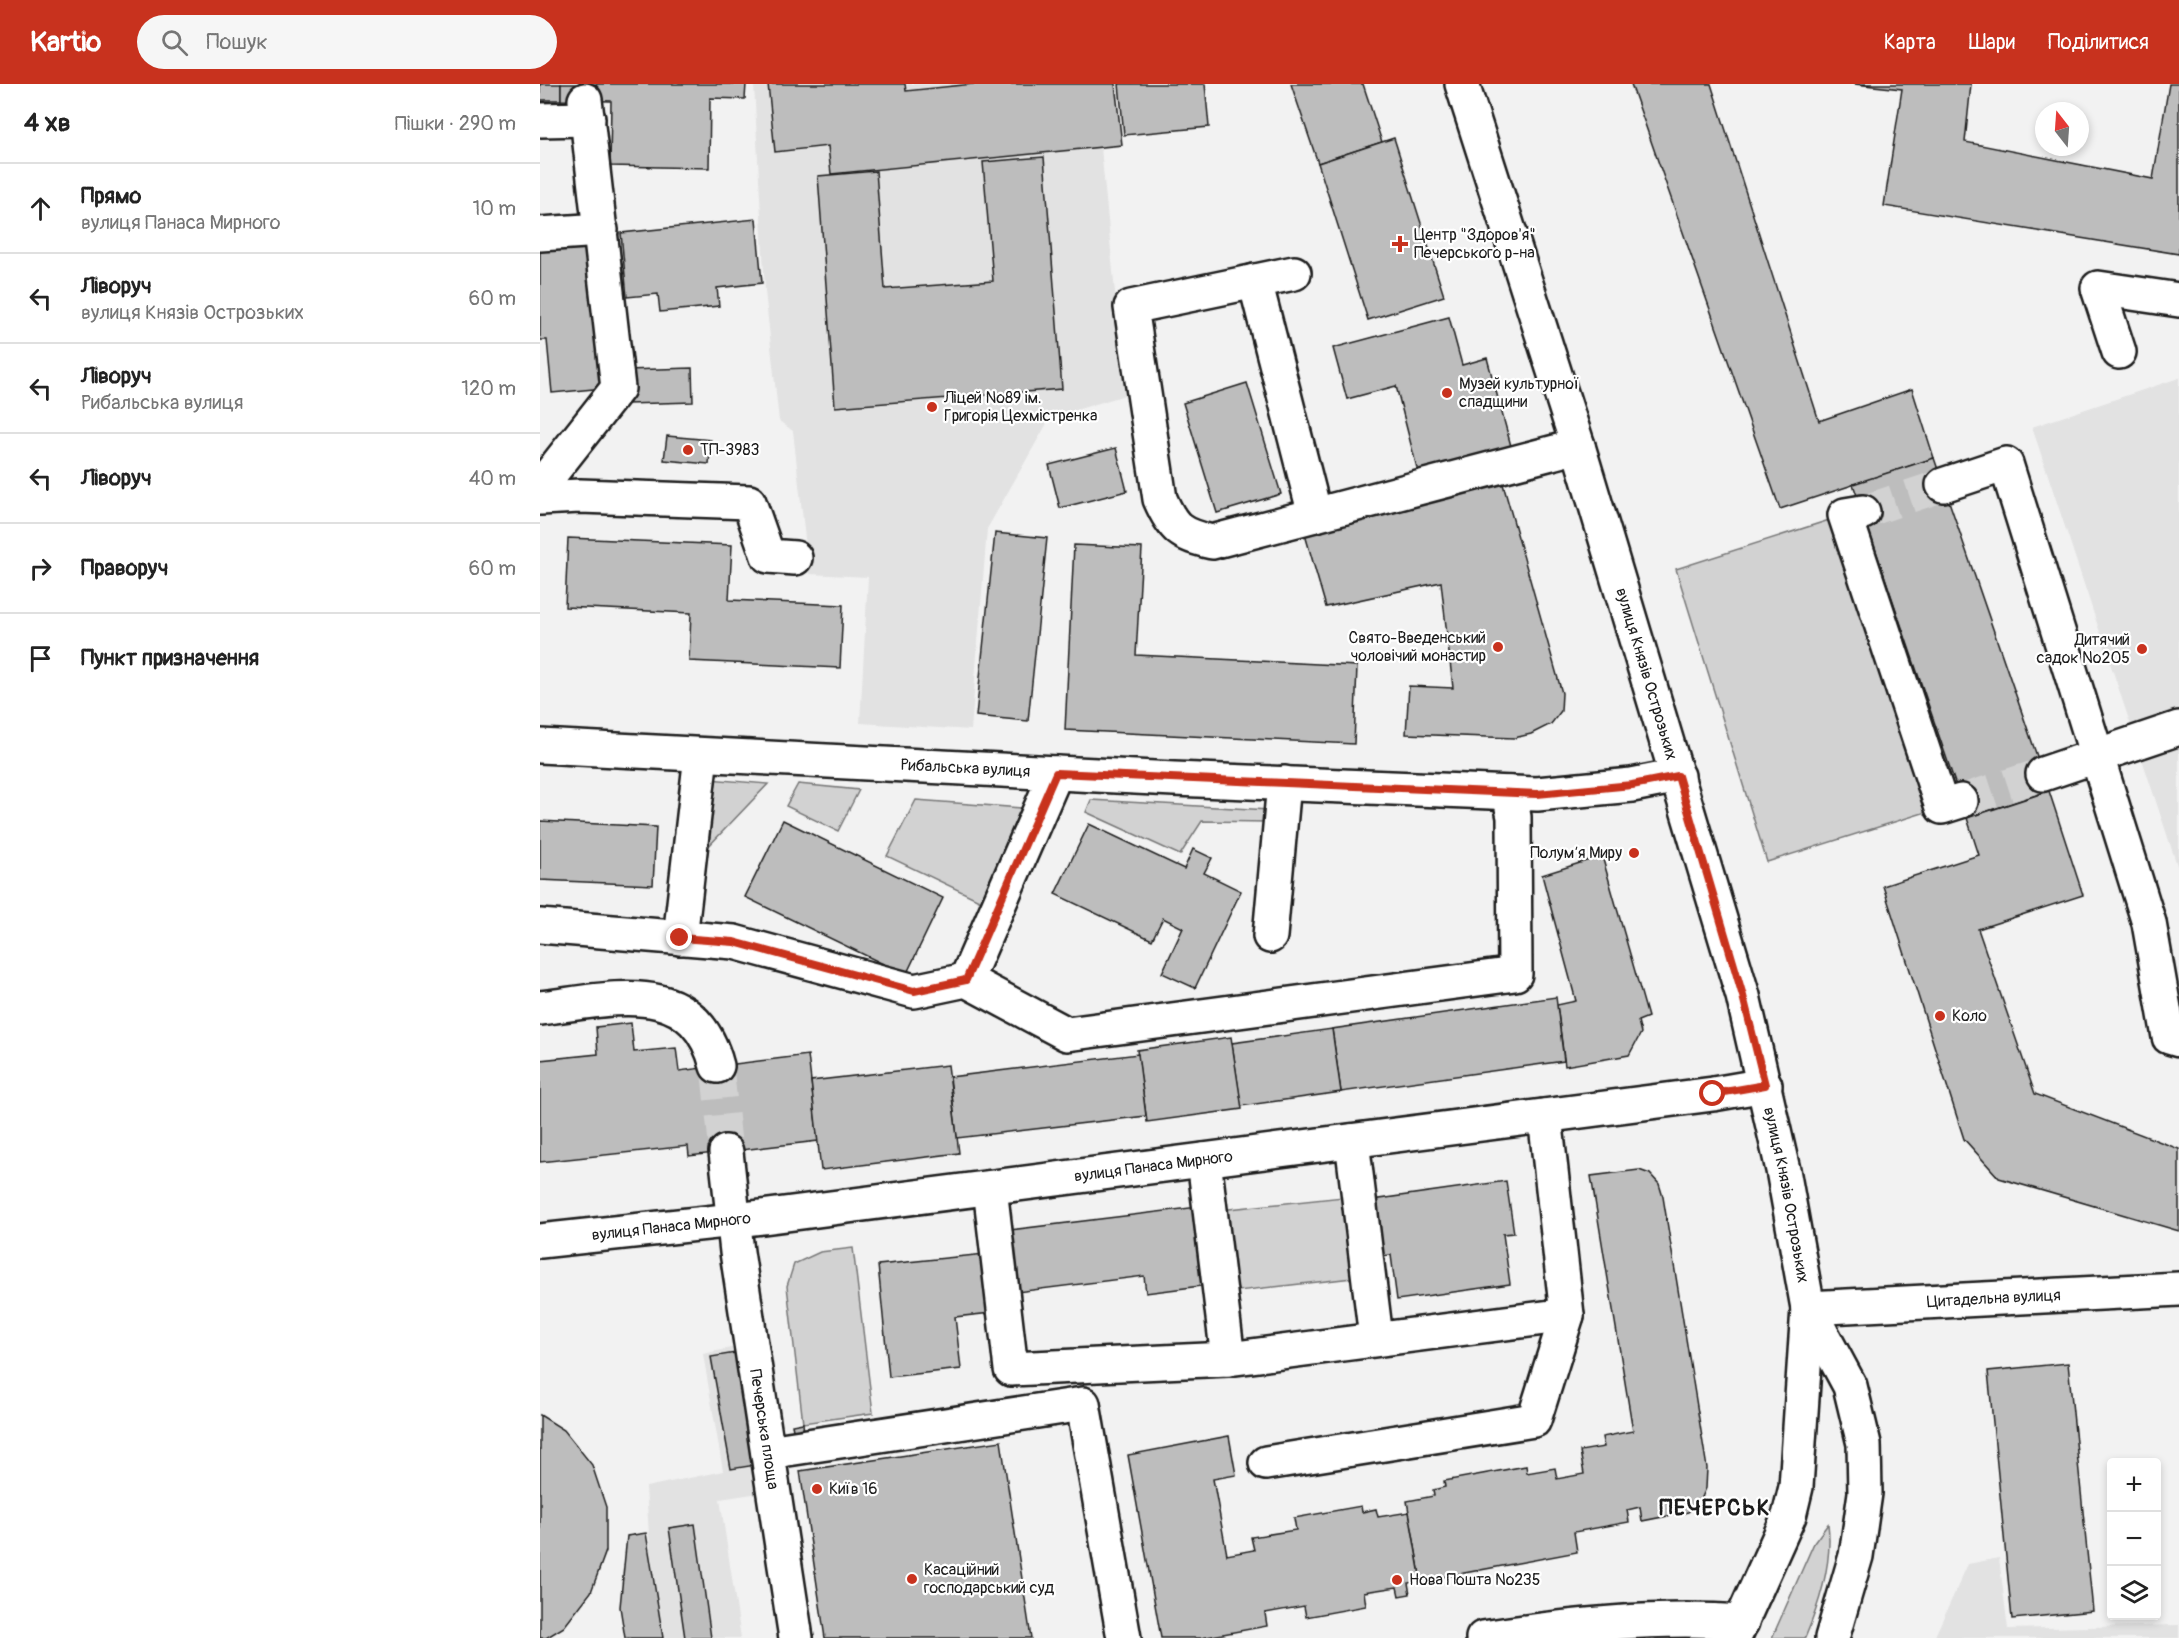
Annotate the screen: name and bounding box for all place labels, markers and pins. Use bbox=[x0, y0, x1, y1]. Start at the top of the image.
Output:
place label: Центр "Здоров'я" Печерського р-на bbox=[1414, 225, 1536, 263]
marker: Центр "Здоров'я" Печерського р-на bbox=[1391, 235, 1409, 253]
place label: Музей культурної спадщини bbox=[1459, 374, 1579, 412]
marker: Музей культурної спадщини bbox=[1440, 386, 1454, 400]
place label: Ліцей №89 ім. Григорія Цехмістренка bbox=[943, 388, 1097, 426]
marker: Ліцей №89 ім. Григорія Цехмістренка bbox=[925, 400, 939, 414]
place label: ТП-3983 bbox=[700, 440, 760, 460]
marker: ТП-3983 bbox=[681, 443, 695, 457]
place label: Свято-Введенський чоловічий монастир bbox=[1348, 628, 1486, 666]
place label: Дитячий садок №205 bbox=[2037, 630, 2130, 668]
marker: Свято-Введенський чоловічий монастир bbox=[1491, 640, 1505, 654]
marker: Дитячий садок №205 bbox=[2135, 642, 2149, 656]
place label: Полумʼя Миру bbox=[1530, 843, 1622, 863]
marker: Полумʼя Миру bbox=[1627, 846, 1641, 860]
place label: Коло bbox=[1952, 1006, 1987, 1026]
marker: Коло bbox=[1933, 1009, 1947, 1023]
place label: Київ 16 bbox=[829, 1479, 878, 1499]
marker: Київ 16 bbox=[810, 1482, 824, 1496]
place label: Касаційний господарський суд bbox=[924, 1560, 1054, 1598]
place label: Нова Пошта №235 bbox=[1409, 1570, 1540, 1590]
marker: Касаційний господарський суд bbox=[905, 1572, 919, 1586]
marker: Нова Пошта №235 bbox=[1390, 1573, 1404, 1587]

